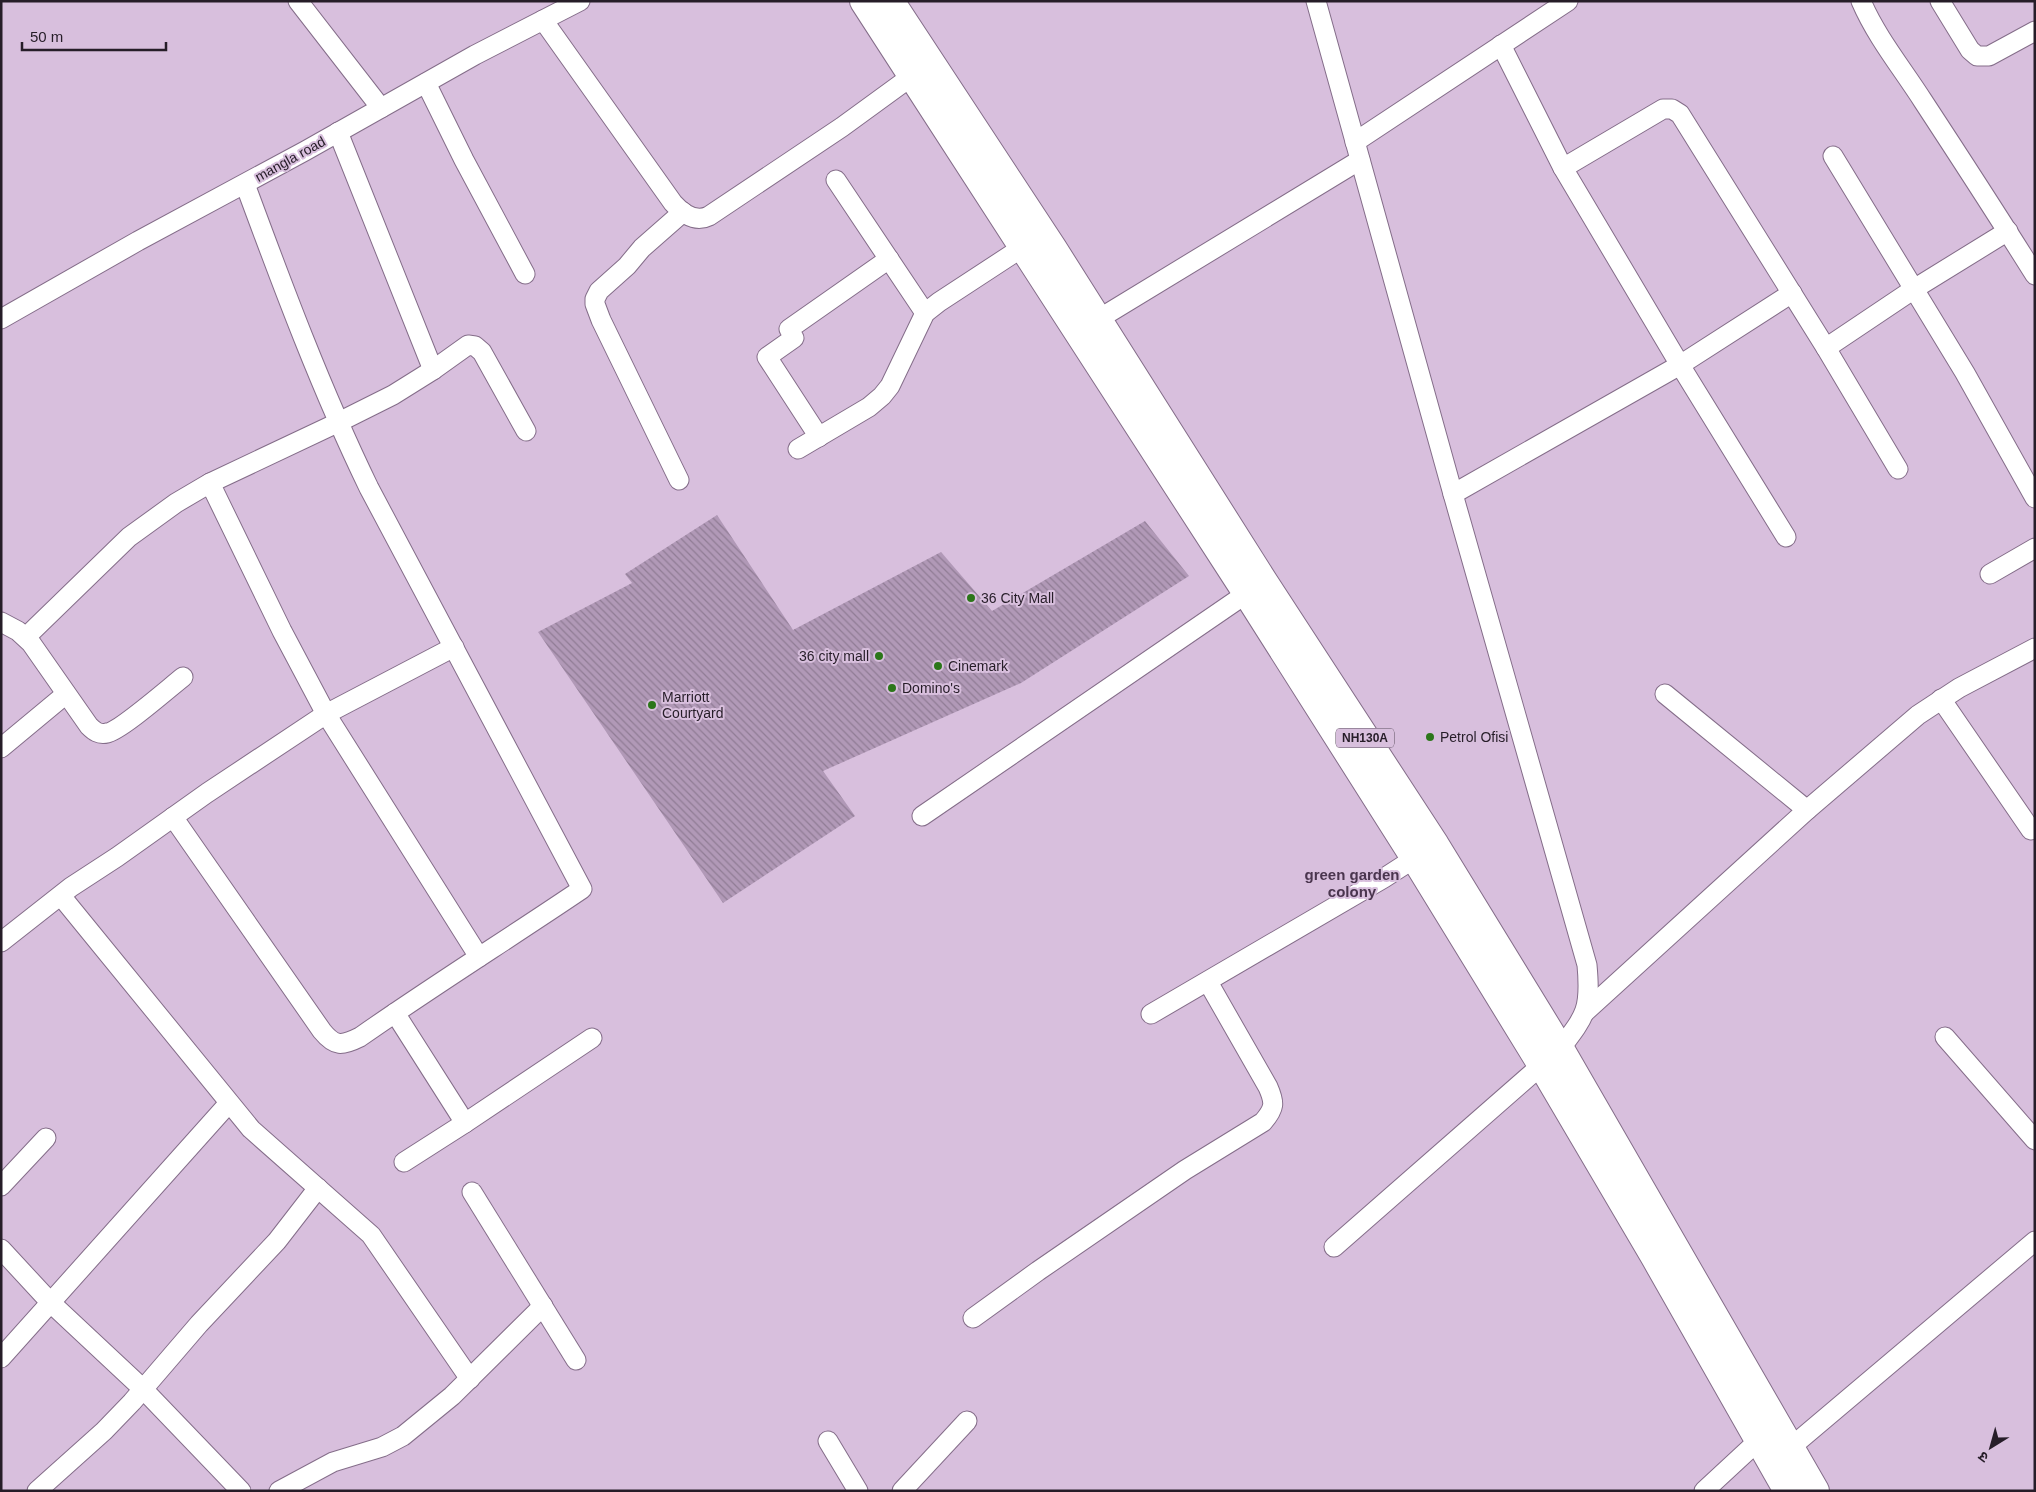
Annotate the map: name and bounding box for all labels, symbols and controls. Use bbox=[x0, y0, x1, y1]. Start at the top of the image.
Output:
scale bar bbox=[22, 20, 166, 52]
text: 50 m bbox=[30, 28, 63, 45]
street label: mangla road bbox=[252, 133, 328, 185]
place label: 36 City Mall bbox=[981, 590, 1054, 606]
marker: 36 City Mall bbox=[965, 592, 977, 604]
place label: 36 city mall bbox=[799, 648, 869, 664]
marker: 36 city mall bbox=[873, 650, 885, 662]
place label: Cinemark bbox=[948, 658, 1009, 674]
marker: Cinemark bbox=[932, 660, 944, 672]
place label: Domino's bbox=[902, 680, 960, 696]
marker: Domino's bbox=[886, 682, 898, 694]
place label: Marriott Courtyard bbox=[662, 689, 723, 721]
marker: Marriott Courtyard bbox=[646, 699, 658, 711]
road number: NH130A bbox=[1336, 728, 1394, 748]
place label: Petrol Ofisi bbox=[1440, 729, 1508, 745]
marker: Petrol Ofisi bbox=[1424, 731, 1436, 743]
district label: green garden colony bbox=[1304, 866, 1400, 900]
north arrow bbox=[1966, 1422, 2016, 1472]
text: उ bbox=[1974, 1448, 1991, 1466]

